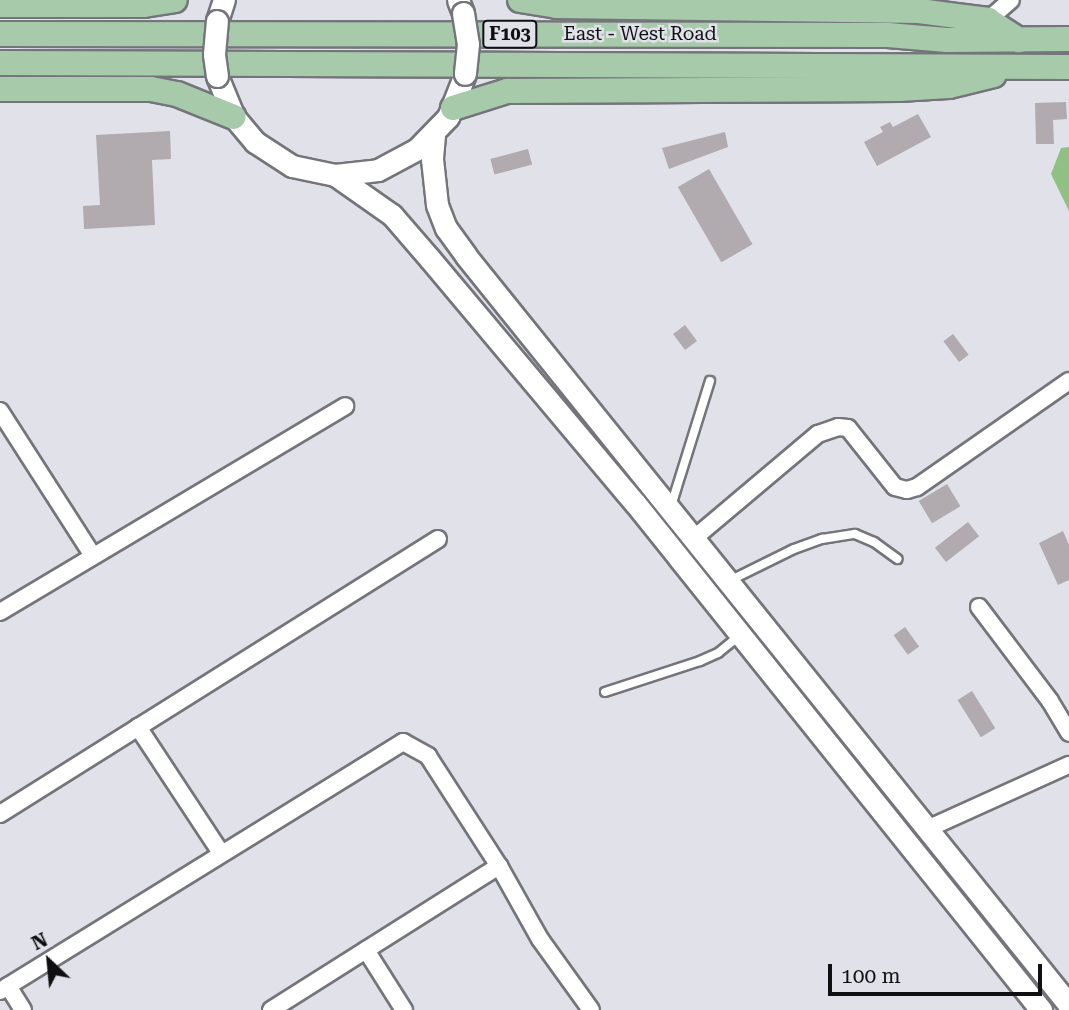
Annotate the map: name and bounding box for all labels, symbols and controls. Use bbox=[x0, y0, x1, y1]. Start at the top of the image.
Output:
road number: F103 bbox=[482, 19, 538, 48]
street label: East - West Road bbox=[563, 23, 717, 45]
north arrow bbox=[14, 926, 84, 996]
text: N bbox=[28, 928, 51, 955]
scale bar bbox=[831, 950, 1044, 994]
text: 100 m bbox=[841, 964, 901, 988]

